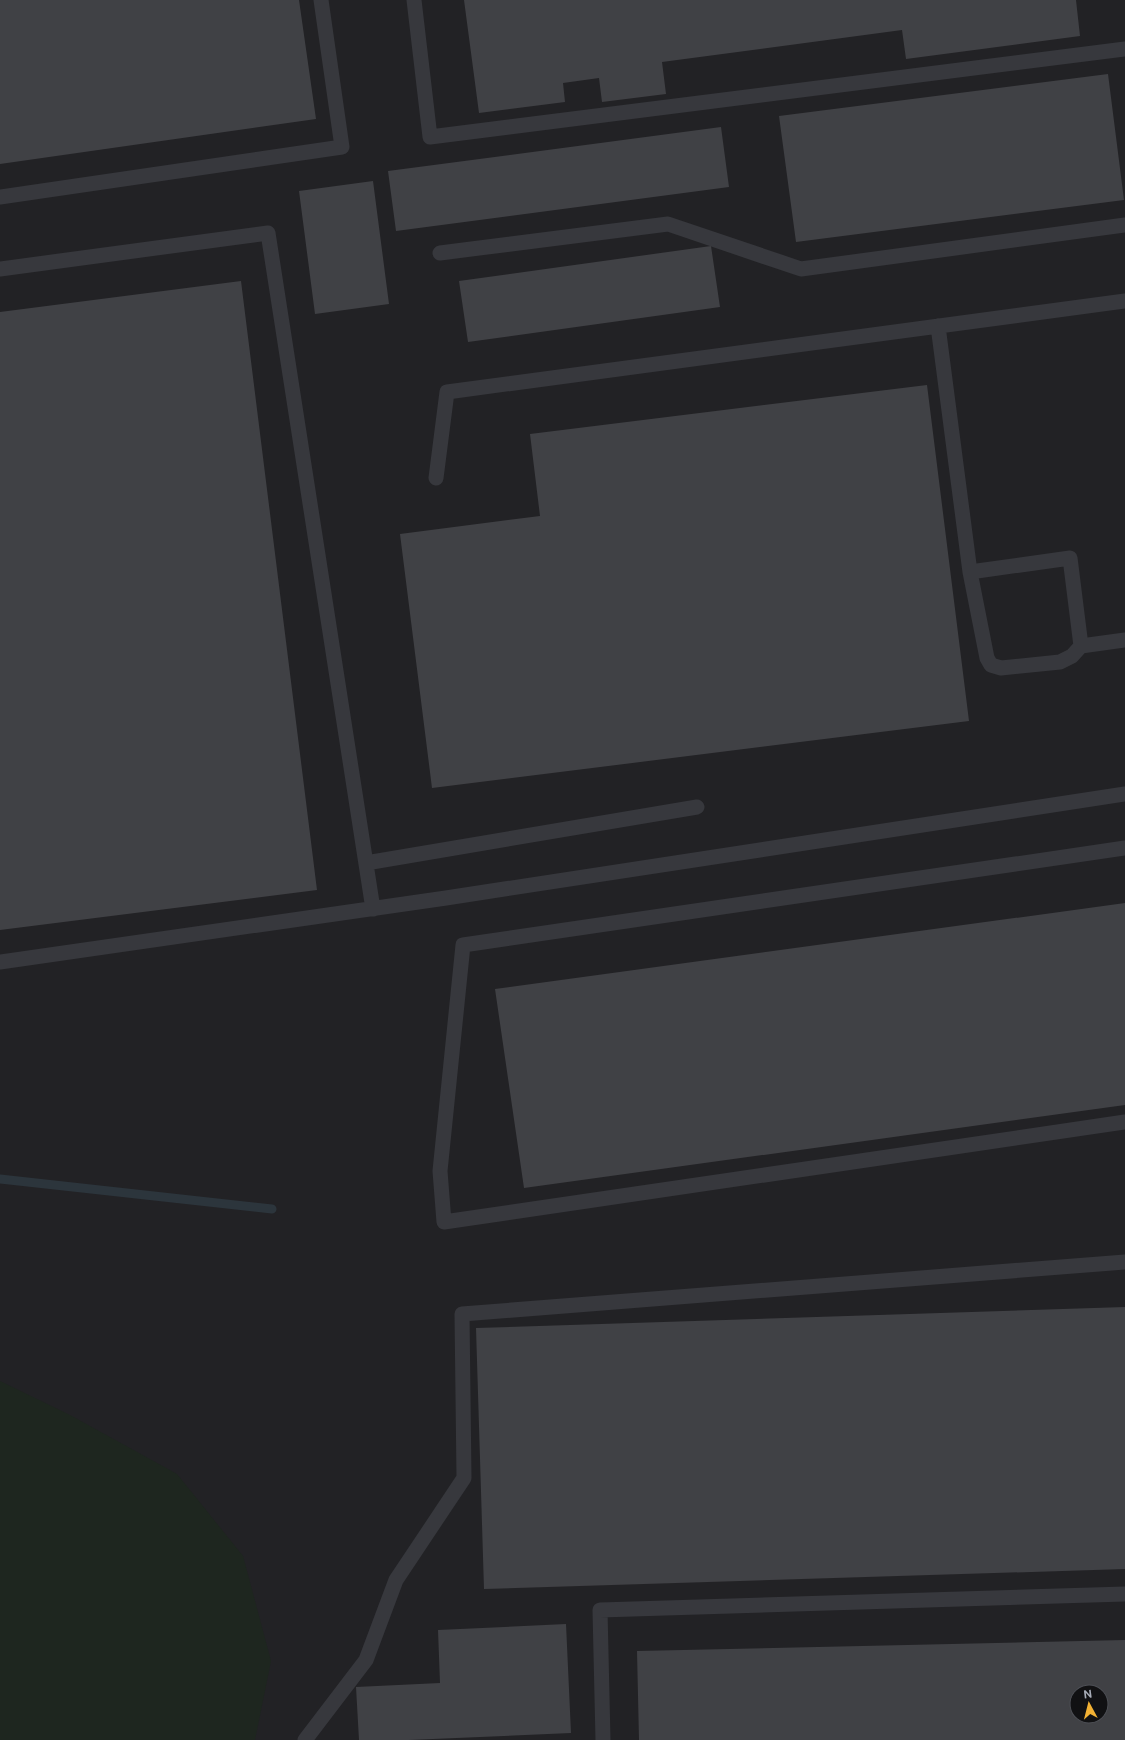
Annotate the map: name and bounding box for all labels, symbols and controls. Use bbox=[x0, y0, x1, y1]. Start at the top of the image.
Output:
north arrow bbox=[1069, 1684, 1109, 1724]
text: N bbox=[1083, 1688, 1093, 1701]

